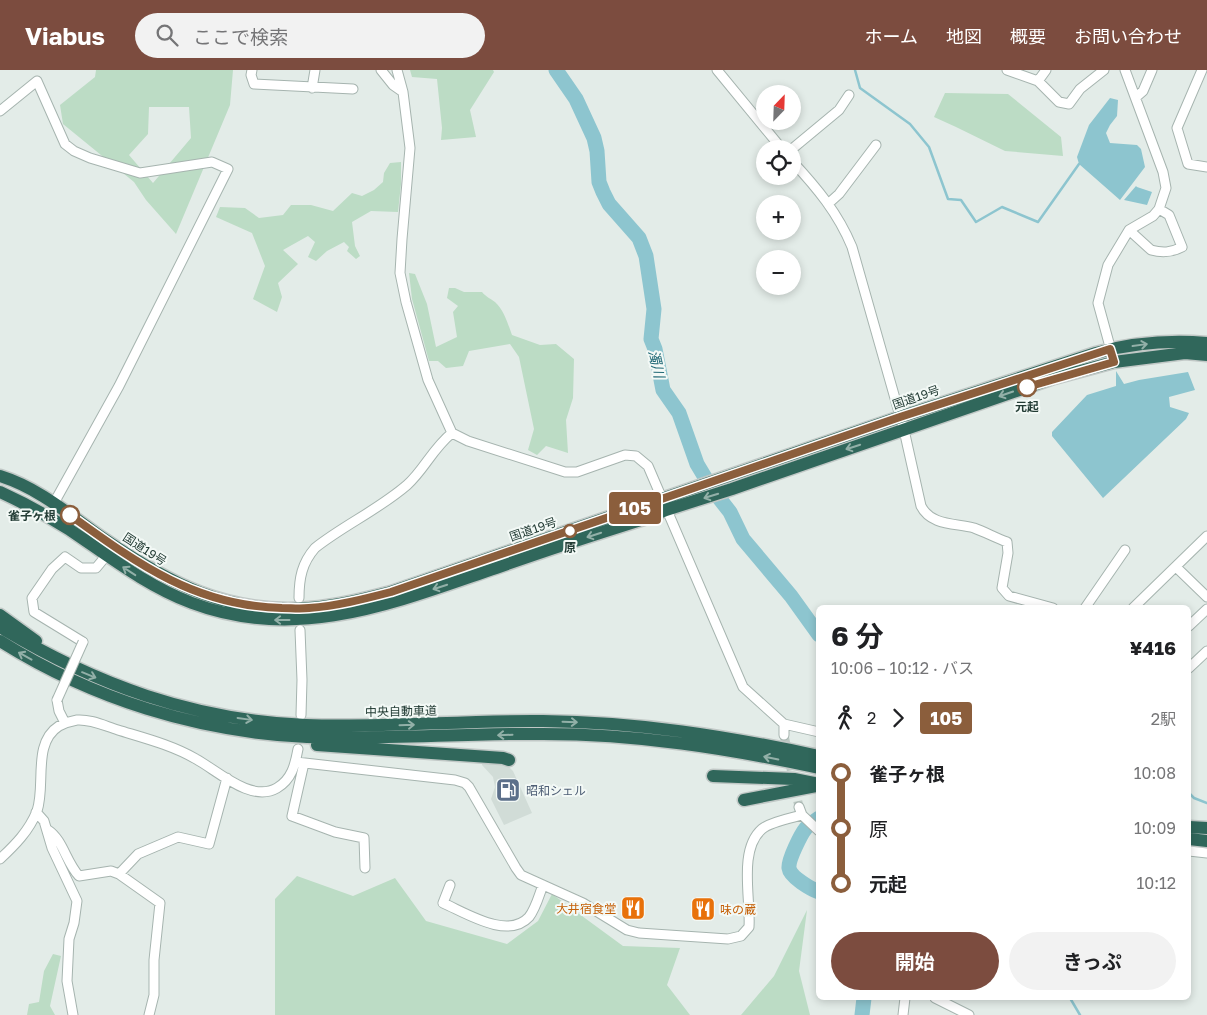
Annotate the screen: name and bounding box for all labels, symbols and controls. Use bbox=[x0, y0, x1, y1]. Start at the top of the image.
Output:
search box bbox=[135, 13, 485, 58]
text: Viabus bbox=[25, 21, 105, 50]
icon: search bbox=[153, 21, 181, 49]
text: ここで検索 bbox=[193, 25, 288, 48]
text: ホーム bbox=[865, 25, 918, 47]
text: 地図 bbox=[946, 25, 982, 47]
text: 概要 bbox=[1010, 25, 1046, 47]
text: お問い合わせ bbox=[1074, 25, 1182, 47]
north arrow bbox=[756, 85, 801, 130]
map controls bbox=[756, 85, 801, 295]
button: locate bbox=[756, 140, 801, 185]
button: + bbox=[756, 195, 801, 240]
button: − bbox=[756, 250, 801, 295]
one-way arrow bbox=[1132, 340, 1148, 350]
water label: 濁川 bbox=[646, 348, 669, 382]
marker: 元起 bbox=[1017, 377, 1037, 397]
street label: 国道19号 bbox=[890, 382, 942, 412]
one-way arrow bbox=[999, 390, 1014, 399]
place label: 元起 bbox=[1015, 399, 1039, 414]
one-way arrow bbox=[845, 443, 861, 452]
one-way arrow bbox=[703, 491, 719, 501]
line badge: 105 bbox=[606, 492, 664, 524]
text: 105 bbox=[619, 497, 651, 519]
marker: 雀子ヶ根 bbox=[60, 505, 80, 525]
place label: 雀子ヶ根 bbox=[8, 508, 56, 523]
street label: 国道19号 bbox=[507, 514, 559, 544]
marker: 原 bbox=[563, 524, 577, 538]
street label: 国道19号 bbox=[120, 529, 170, 569]
one-way arrow bbox=[586, 531, 602, 540]
place label: 原 bbox=[564, 540, 576, 555]
one-way arrow bbox=[122, 566, 136, 576]
one-way arrow bbox=[432, 582, 448, 592]
one-way arrow bbox=[274, 615, 290, 625]
text: 6 分 bbox=[831, 619, 884, 652]
text: ¥416 bbox=[1130, 636, 1176, 659]
one-way arrow bbox=[17, 651, 32, 661]
text: 10:06 – 10:12 · バス bbox=[831, 658, 974, 678]
one-way arrow bbox=[81, 671, 96, 680]
street label: 中央自動車道 bbox=[365, 703, 437, 719]
icon: walk bbox=[831, 704, 859, 732]
icon: forward bbox=[884, 704, 912, 732]
text: 105 bbox=[930, 707, 962, 729]
text: 2 bbox=[867, 708, 876, 728]
text: 2駅 bbox=[1151, 709, 1176, 729]
one-way arrow bbox=[237, 714, 253, 724]
one-way arrow bbox=[562, 717, 578, 727]
one-way arrow bbox=[399, 721, 415, 730]
one-way arrow bbox=[498, 730, 514, 739]
one-way arrow bbox=[764, 753, 780, 762]
text: 雀子ヶ根 bbox=[869, 762, 945, 785]
text: 10:08 bbox=[1134, 763, 1176, 783]
fuel station icon: 昭和シェル bbox=[495, 777, 521, 803]
place label: 昭和シェル bbox=[526, 783, 586, 798]
text: 原 bbox=[869, 817, 888, 840]
text: 10:09 bbox=[1134, 818, 1176, 838]
text: 元起 bbox=[869, 872, 907, 895]
text: 10:12 bbox=[1136, 873, 1176, 893]
restaurant icon: 大井宿食堂 bbox=[620, 895, 646, 921]
restaurant icon: 味の蔵 bbox=[690, 896, 716, 922]
place label: 大井宿食堂 bbox=[556, 901, 616, 916]
place label: 味の蔵 bbox=[720, 902, 756, 917]
button: 開始 bbox=[831, 932, 999, 990]
button: きっぷ bbox=[1009, 932, 1176, 990]

